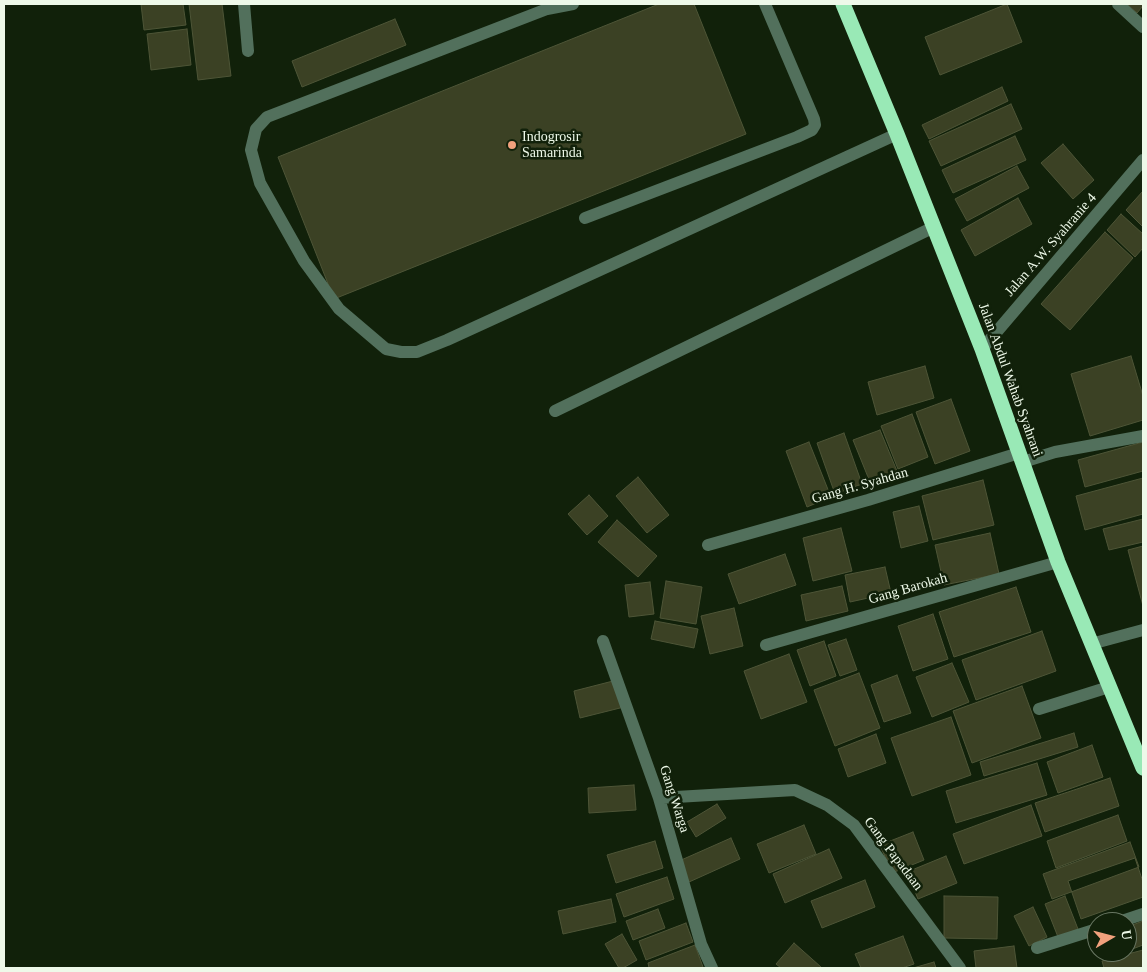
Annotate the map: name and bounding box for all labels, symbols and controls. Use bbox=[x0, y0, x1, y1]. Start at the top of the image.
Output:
place label: Indogrosir Samarinda bbox=[522, 129, 582, 162]
marker: Indogrosir Samarinda bbox=[506, 139, 518, 151]
street label: Jalan A.W. Syahranie 4 bbox=[1002, 190, 1100, 300]
street label: Jalan Abdul Wahab Syahrani bbox=[974, 301, 1046, 459]
street label: Gang H. Syahdan bbox=[810, 464, 910, 508]
street label: Gang Barokah bbox=[867, 570, 949, 608]
street label: Gang Warga bbox=[655, 763, 693, 835]
street label: Gang Papadaan bbox=[860, 814, 926, 894]
north arrow bbox=[1087, 912, 1137, 962]
text: U bbox=[1118, 929, 1134, 941]

